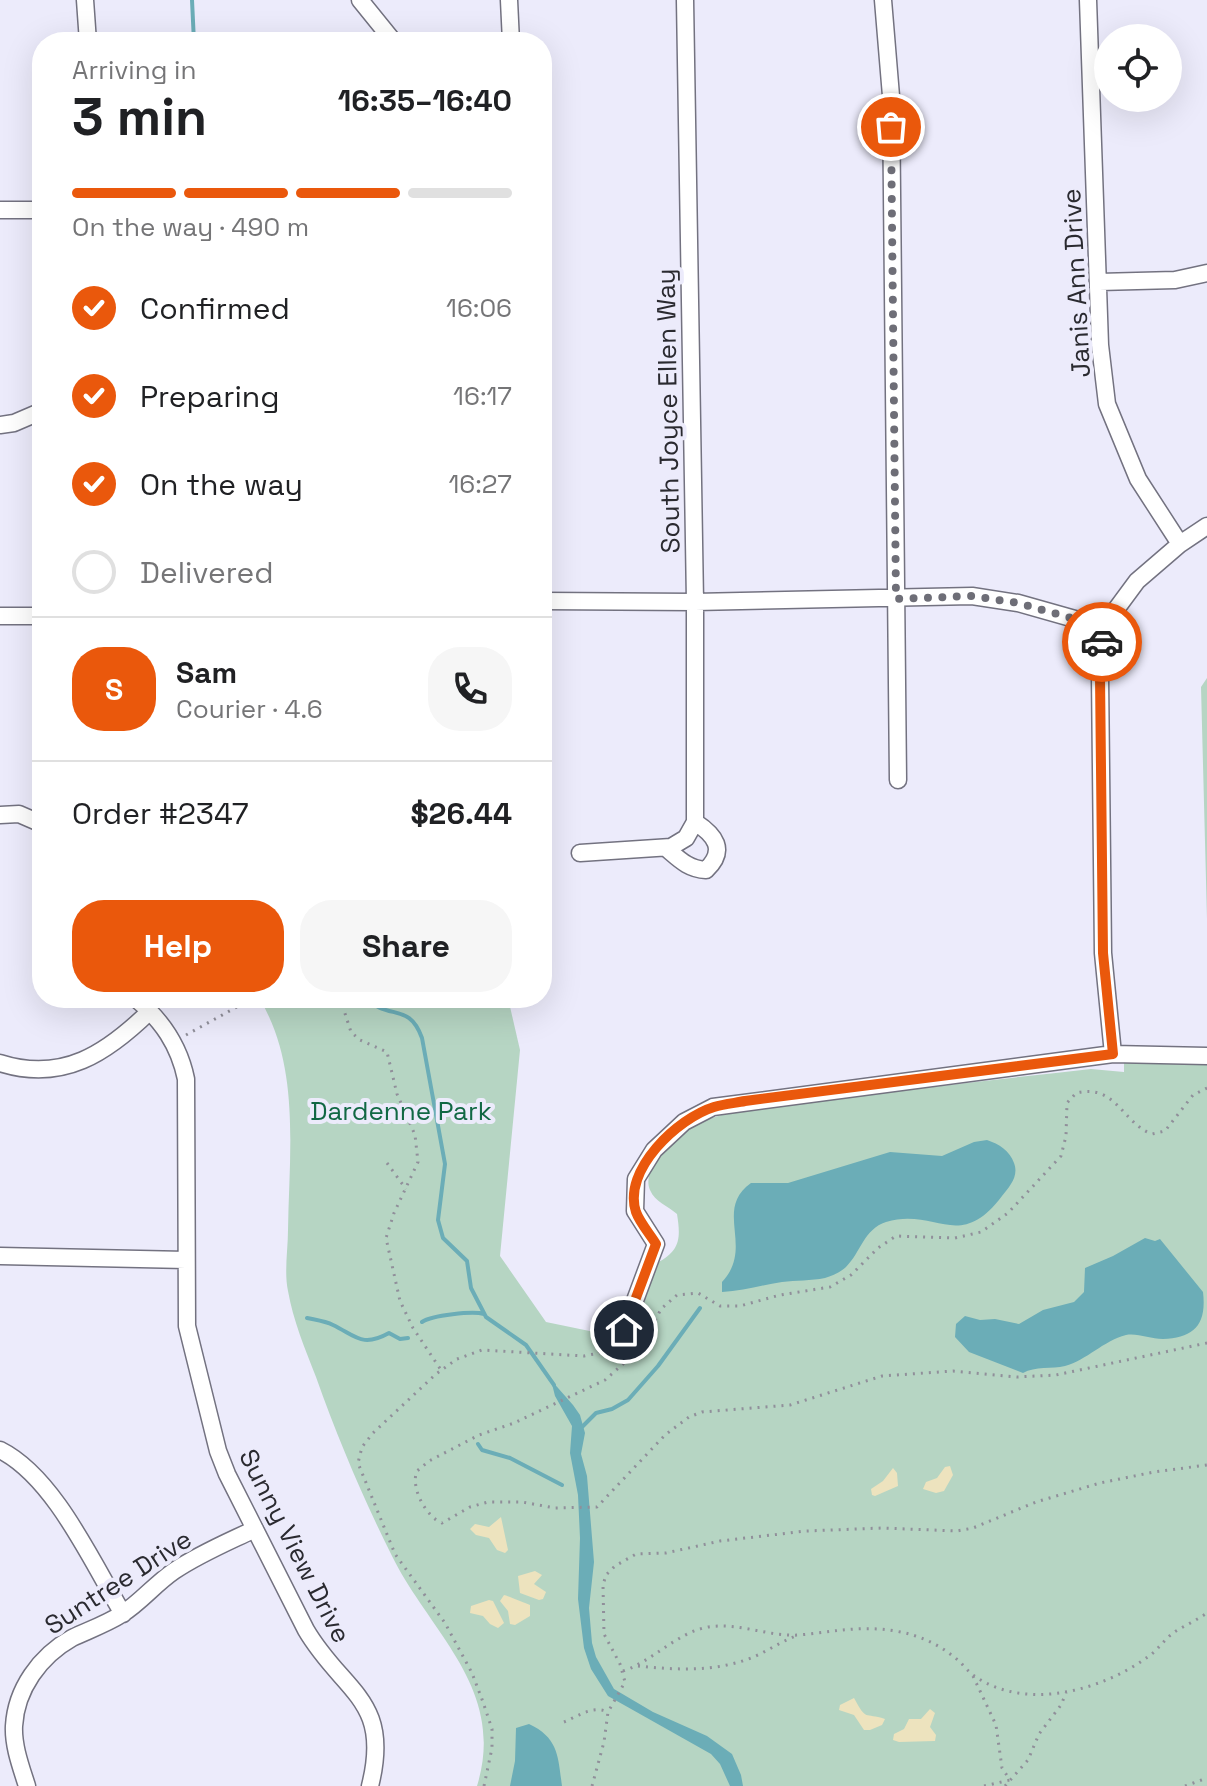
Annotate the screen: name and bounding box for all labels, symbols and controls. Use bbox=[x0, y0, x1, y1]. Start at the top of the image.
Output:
map controls bbox=[1094, 24, 1182, 112]
button: locate bbox=[1094, 24, 1182, 112]
text: Arriving in bbox=[72, 53, 196, 87]
text: 16:35–16:40 bbox=[338, 81, 512, 120]
text: 3 min bbox=[72, 84, 207, 150]
pin bbox=[857, 93, 925, 161]
icon: bag bbox=[869, 105, 913, 149]
street label: Janis Ann Drive bbox=[1054, 188, 1098, 378]
text: On the way · 490 m bbox=[72, 210, 309, 244]
street label: South Joyce Ellen Way bbox=[649, 268, 687, 554]
icon: check bbox=[72, 286, 116, 330]
text: Confirmed bbox=[140, 289, 290, 328]
text: 16:06 bbox=[446, 291, 512, 325]
icon: check bbox=[72, 374, 116, 418]
text: Preparing bbox=[140, 377, 279, 416]
text: 16:17 bbox=[453, 379, 512, 413]
icon: check bbox=[72, 462, 116, 506]
text: On the way bbox=[140, 465, 303, 504]
text: 16:27 bbox=[449, 467, 512, 501]
text: Delivered bbox=[140, 553, 274, 592]
courier bbox=[1062, 602, 1142, 682]
icon: car bbox=[1080, 620, 1124, 664]
button: phone bbox=[428, 647, 512, 731]
text: Sam bbox=[176, 653, 237, 692]
text: S bbox=[105, 670, 123, 709]
text: Courier · 4.6 bbox=[176, 692, 323, 726]
text: Order #2347 bbox=[72, 794, 249, 833]
text: $26.44 bbox=[410, 794, 512, 833]
button: Help bbox=[72, 900, 284, 992]
button: Share bbox=[300, 900, 512, 992]
park label: Dardenne Park bbox=[310, 1094, 492, 1128]
pin bbox=[590, 1296, 658, 1364]
icon: home bbox=[602, 1308, 646, 1352]
street label: Sunny View Drive bbox=[231, 1443, 359, 1649]
street label: Suntree Drive bbox=[38, 1522, 198, 1642]

